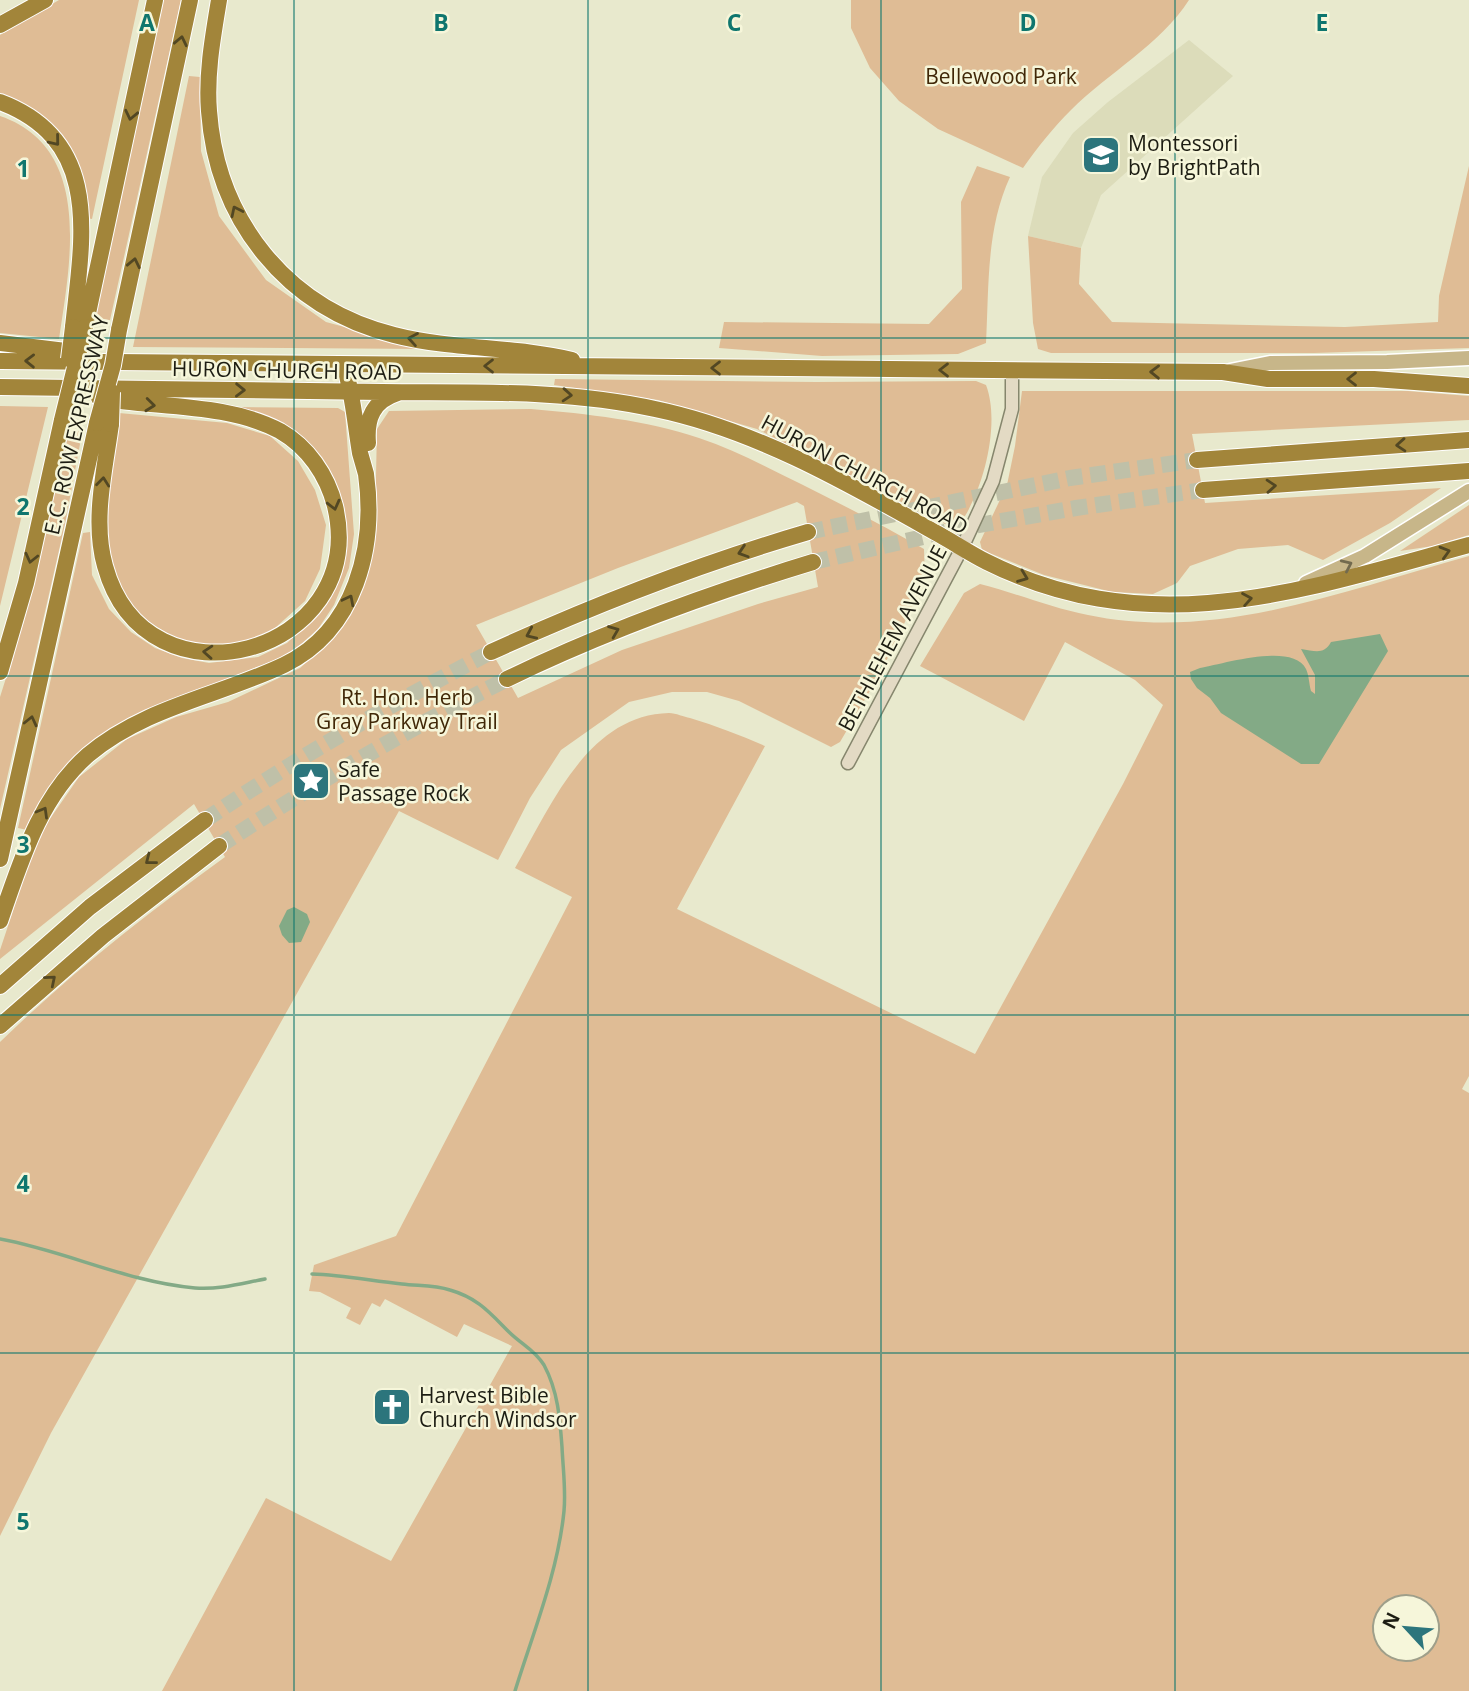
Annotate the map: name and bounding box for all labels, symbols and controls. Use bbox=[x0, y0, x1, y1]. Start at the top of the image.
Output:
text: A bbox=[139, 6, 155, 38]
text: B bbox=[433, 6, 449, 38]
text: C bbox=[727, 6, 741, 38]
text: D bbox=[1019, 6, 1037, 38]
text: E bbox=[1316, 6, 1328, 38]
one-way arrow bbox=[173, 35, 188, 47]
park label: Bellewood Park bbox=[925, 62, 1077, 90]
one-way arrow bbox=[124, 109, 139, 121]
place label: Montessori by BrightPath bbox=[1128, 129, 1261, 181]
one-way arrow bbox=[46, 133, 59, 145]
school or university icon: Montessori by BrightPath bbox=[1080, 134, 1122, 176]
text: 1 bbox=[16, 152, 30, 184]
one-way arrow bbox=[230, 206, 244, 218]
one-way arrow bbox=[125, 257, 140, 269]
street label: E.C. ROW EXPRESSWAY bbox=[37, 312, 115, 537]
one-way arrow bbox=[408, 332, 419, 347]
one-way arrow bbox=[25, 353, 35, 369]
street label: HURON CHURCH ROAD bbox=[172, 354, 402, 386]
one-way arrow bbox=[483, 358, 494, 374]
one-way arrow bbox=[711, 360, 721, 376]
one-way arrow bbox=[938, 362, 949, 377]
one-way arrow bbox=[1149, 364, 1160, 379]
one-way arrow bbox=[1346, 371, 1357, 387]
one-way arrow bbox=[235, 382, 245, 398]
one-way arrow bbox=[562, 388, 573, 403]
one-way arrow bbox=[145, 397, 156, 412]
street label: HURON CHURCH ROAD bbox=[757, 408, 973, 540]
one-way arrow bbox=[1395, 437, 1406, 452]
one-way arrow bbox=[96, 476, 111, 488]
one-way arrow bbox=[1265, 479, 1276, 494]
text: 2 bbox=[16, 490, 30, 522]
one-way arrow bbox=[326, 499, 340, 511]
street label: BETHLEHEM AVENUE bbox=[831, 540, 953, 736]
one-way arrow bbox=[737, 544, 749, 558]
one-way arrow bbox=[1439, 545, 1451, 560]
one-way arrow bbox=[25, 552, 40, 564]
one-way arrow bbox=[1340, 559, 1352, 573]
one-way arrow bbox=[1017, 569, 1029, 583]
one-way arrow bbox=[1241, 592, 1253, 607]
one-way arrow bbox=[340, 595, 354, 608]
one-way arrow bbox=[607, 625, 619, 639]
one-way arrow bbox=[525, 626, 538, 640]
one-way arrow bbox=[202, 645, 213, 660]
park label: Rt. Hon. Herb Gray Parkway Trail bbox=[316, 683, 498, 735]
one-way arrow bbox=[23, 715, 37, 727]
place label: Safe Passage Rock bbox=[338, 755, 469, 807]
place icon: Safe Passage Rock bbox=[290, 760, 332, 802]
one-way arrow bbox=[35, 807, 48, 820]
text: 3 bbox=[16, 828, 30, 860]
one-way arrow bbox=[145, 852, 158, 865]
one-way arrow bbox=[42, 976, 55, 988]
text: 4 bbox=[16, 1167, 30, 1199]
place label: Harvest Bible Church Windsor bbox=[419, 1381, 577, 1433]
church icon: Harvest Bible Church Windsor bbox=[371, 1386, 413, 1428]
text: 5 bbox=[16, 1505, 30, 1537]
north arrow bbox=[1371, 1593, 1441, 1663]
text: N bbox=[1376, 1608, 1406, 1633]

